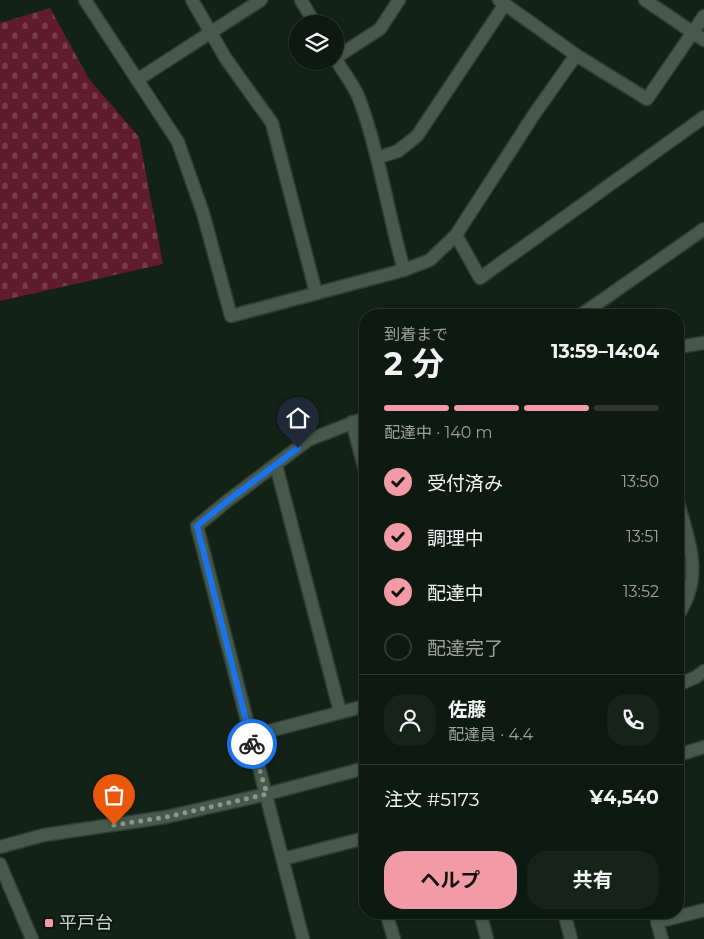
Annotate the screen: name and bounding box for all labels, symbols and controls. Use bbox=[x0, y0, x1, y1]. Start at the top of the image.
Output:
map controls bbox=[289, 15, 344, 70]
button: layers bbox=[289, 15, 344, 70]
text: 到着まで bbox=[384, 325, 448, 344]
text: 13:59–14:04 bbox=[551, 340, 659, 363]
text: 2 分 bbox=[384, 344, 444, 383]
pin bbox=[277, 397, 319, 448]
icon: home bbox=[284, 404, 312, 432]
text: 配達中 · 140 m bbox=[384, 423, 493, 442]
icon: check bbox=[384, 468, 412, 496]
text: 受付済み bbox=[427, 472, 503, 495]
text: 13:50 bbox=[621, 472, 659, 491]
icon: check bbox=[384, 523, 412, 551]
text: 調理中 bbox=[427, 527, 484, 550]
text: 13:51 bbox=[626, 527, 659, 546]
icon: check bbox=[384, 578, 412, 606]
text: 配達中 bbox=[427, 582, 484, 605]
text: 13:52 bbox=[623, 582, 659, 601]
text: 配達完了 bbox=[427, 637, 503, 660]
button: person bbox=[384, 694, 436, 746]
button: phone bbox=[607, 694, 659, 746]
text: 佐藤 bbox=[448, 698, 486, 721]
courier bbox=[227, 719, 277, 769]
text: 配達員 · 4.4 bbox=[448, 725, 533, 744]
icon: bike bbox=[238, 730, 266, 758]
pin bbox=[93, 774, 135, 825]
icon: bag bbox=[100, 781, 128, 809]
text: ¥4,540 bbox=[589, 786, 659, 809]
text: 注文 #5173 bbox=[384, 788, 480, 811]
button: ヘルプ bbox=[384, 851, 517, 909]
button: 共有 bbox=[527, 851, 659, 909]
place label: 平戸台 bbox=[59, 912, 113, 934]
marker: 平戸台 bbox=[43, 917, 55, 929]

